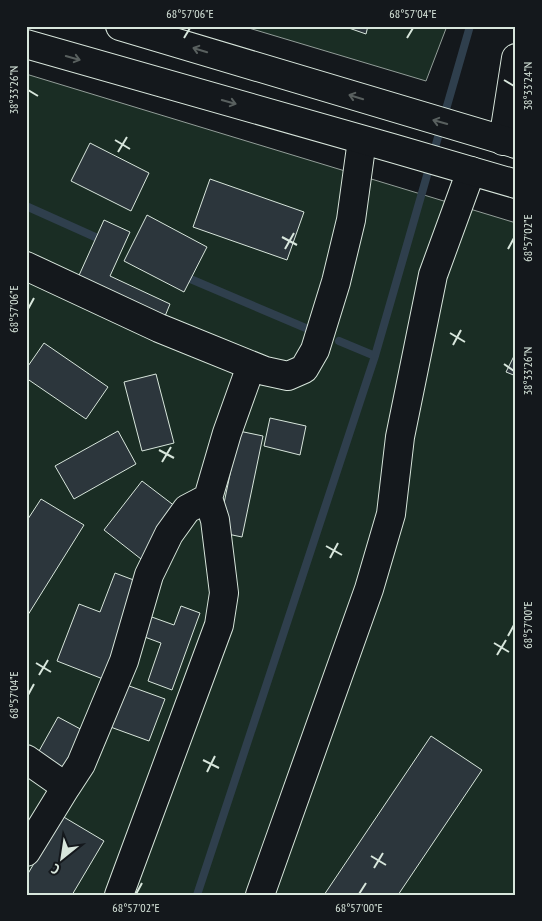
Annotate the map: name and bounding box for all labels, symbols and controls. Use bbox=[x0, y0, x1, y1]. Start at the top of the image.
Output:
text: 68°57'06"E bbox=[166, 6, 214, 21]
text: 68°57'04"E bbox=[389, 6, 437, 21]
one-way arrow bbox=[193, 45, 209, 55]
one-way arrow bbox=[65, 53, 81, 63]
text: 38°33'24"N bbox=[520, 62, 535, 110]
text: 38°33'26"N bbox=[6, 66, 21, 114]
one-way arrow bbox=[348, 91, 364, 101]
one-way arrow bbox=[221, 98, 237, 108]
one-way arrow bbox=[433, 116, 449, 126]
text: 68°57'02"E bbox=[520, 214, 535, 262]
text: 68°57'06"E bbox=[6, 285, 21, 333]
text: 38°33'26"N bbox=[520, 347, 535, 395]
text: 68°57'00"E bbox=[520, 601, 535, 649]
text: 68°57'04"E bbox=[6, 671, 21, 719]
north arrow bbox=[38, 834, 88, 884]
text: С bbox=[48, 860, 63, 879]
text: 68°57'02"E bbox=[112, 900, 160, 915]
text: 68°57'00"E bbox=[335, 900, 383, 915]

